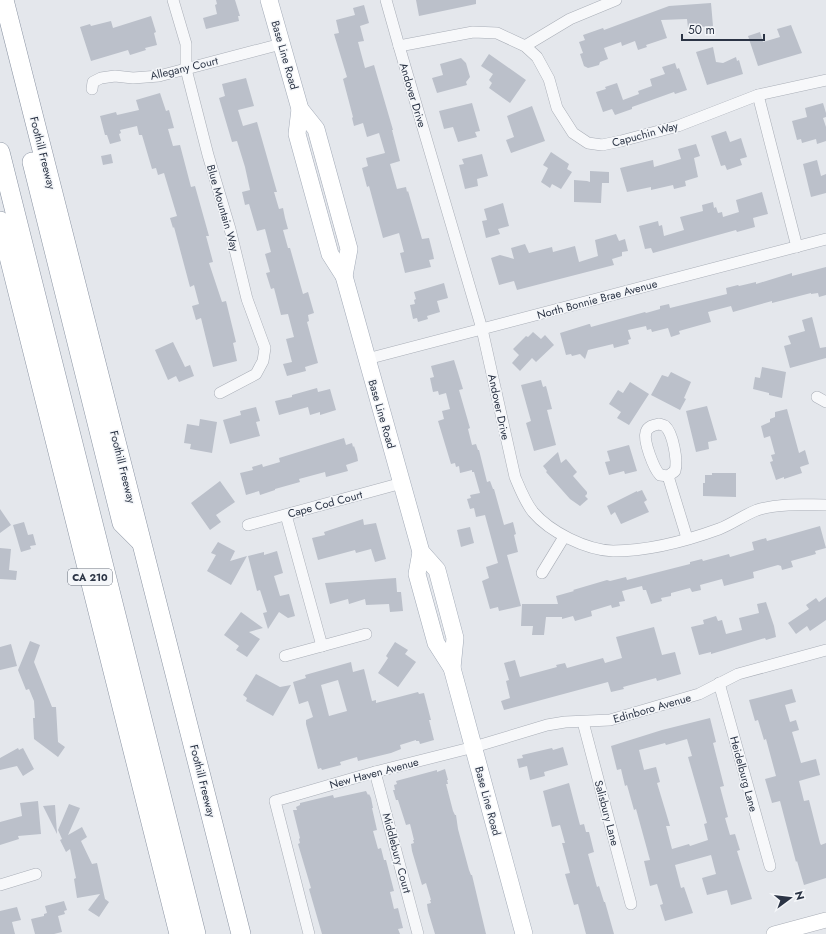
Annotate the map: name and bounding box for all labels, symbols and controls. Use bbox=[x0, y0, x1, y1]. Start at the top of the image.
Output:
scale bar bbox=[682, 16, 764, 42]
street label: Base Line Road bbox=[268, 19, 302, 91]
text: 50 m bbox=[688, 21, 715, 39]
street label: Allegany Court bbox=[149, 52, 220, 84]
street label: Andover Drive bbox=[396, 61, 431, 130]
street label: Foothill Freeway bbox=[26, 115, 60, 191]
street label: Capuchin Way bbox=[610, 117, 680, 150]
street label: Blue Mountain Way bbox=[203, 163, 243, 253]
street label: North Bonnie Brae Avenue bbox=[535, 275, 659, 323]
street label: Andover Drive bbox=[484, 373, 514, 442]
street label: Base Line Road bbox=[365, 378, 399, 450]
street label: Foothill Freeway bbox=[106, 429, 140, 505]
street label: Cape Cod Court bbox=[286, 486, 365, 522]
road number: CA 210 bbox=[68, 569, 112, 585]
street label: Edinboro Avenue bbox=[611, 689, 693, 727]
street label: Heidelburg Lane bbox=[726, 734, 762, 814]
street label: Foothill Freeway bbox=[186, 743, 220, 819]
street label: New Haven Avenue bbox=[328, 753, 421, 793]
street label: Base Line Road bbox=[471, 765, 505, 837]
street label: Salisbury Lane bbox=[591, 779, 623, 848]
street label: Middlebury Court bbox=[379, 811, 415, 895]
north arrow bbox=[770, 878, 810, 918]
text: N bbox=[791, 889, 809, 902]

